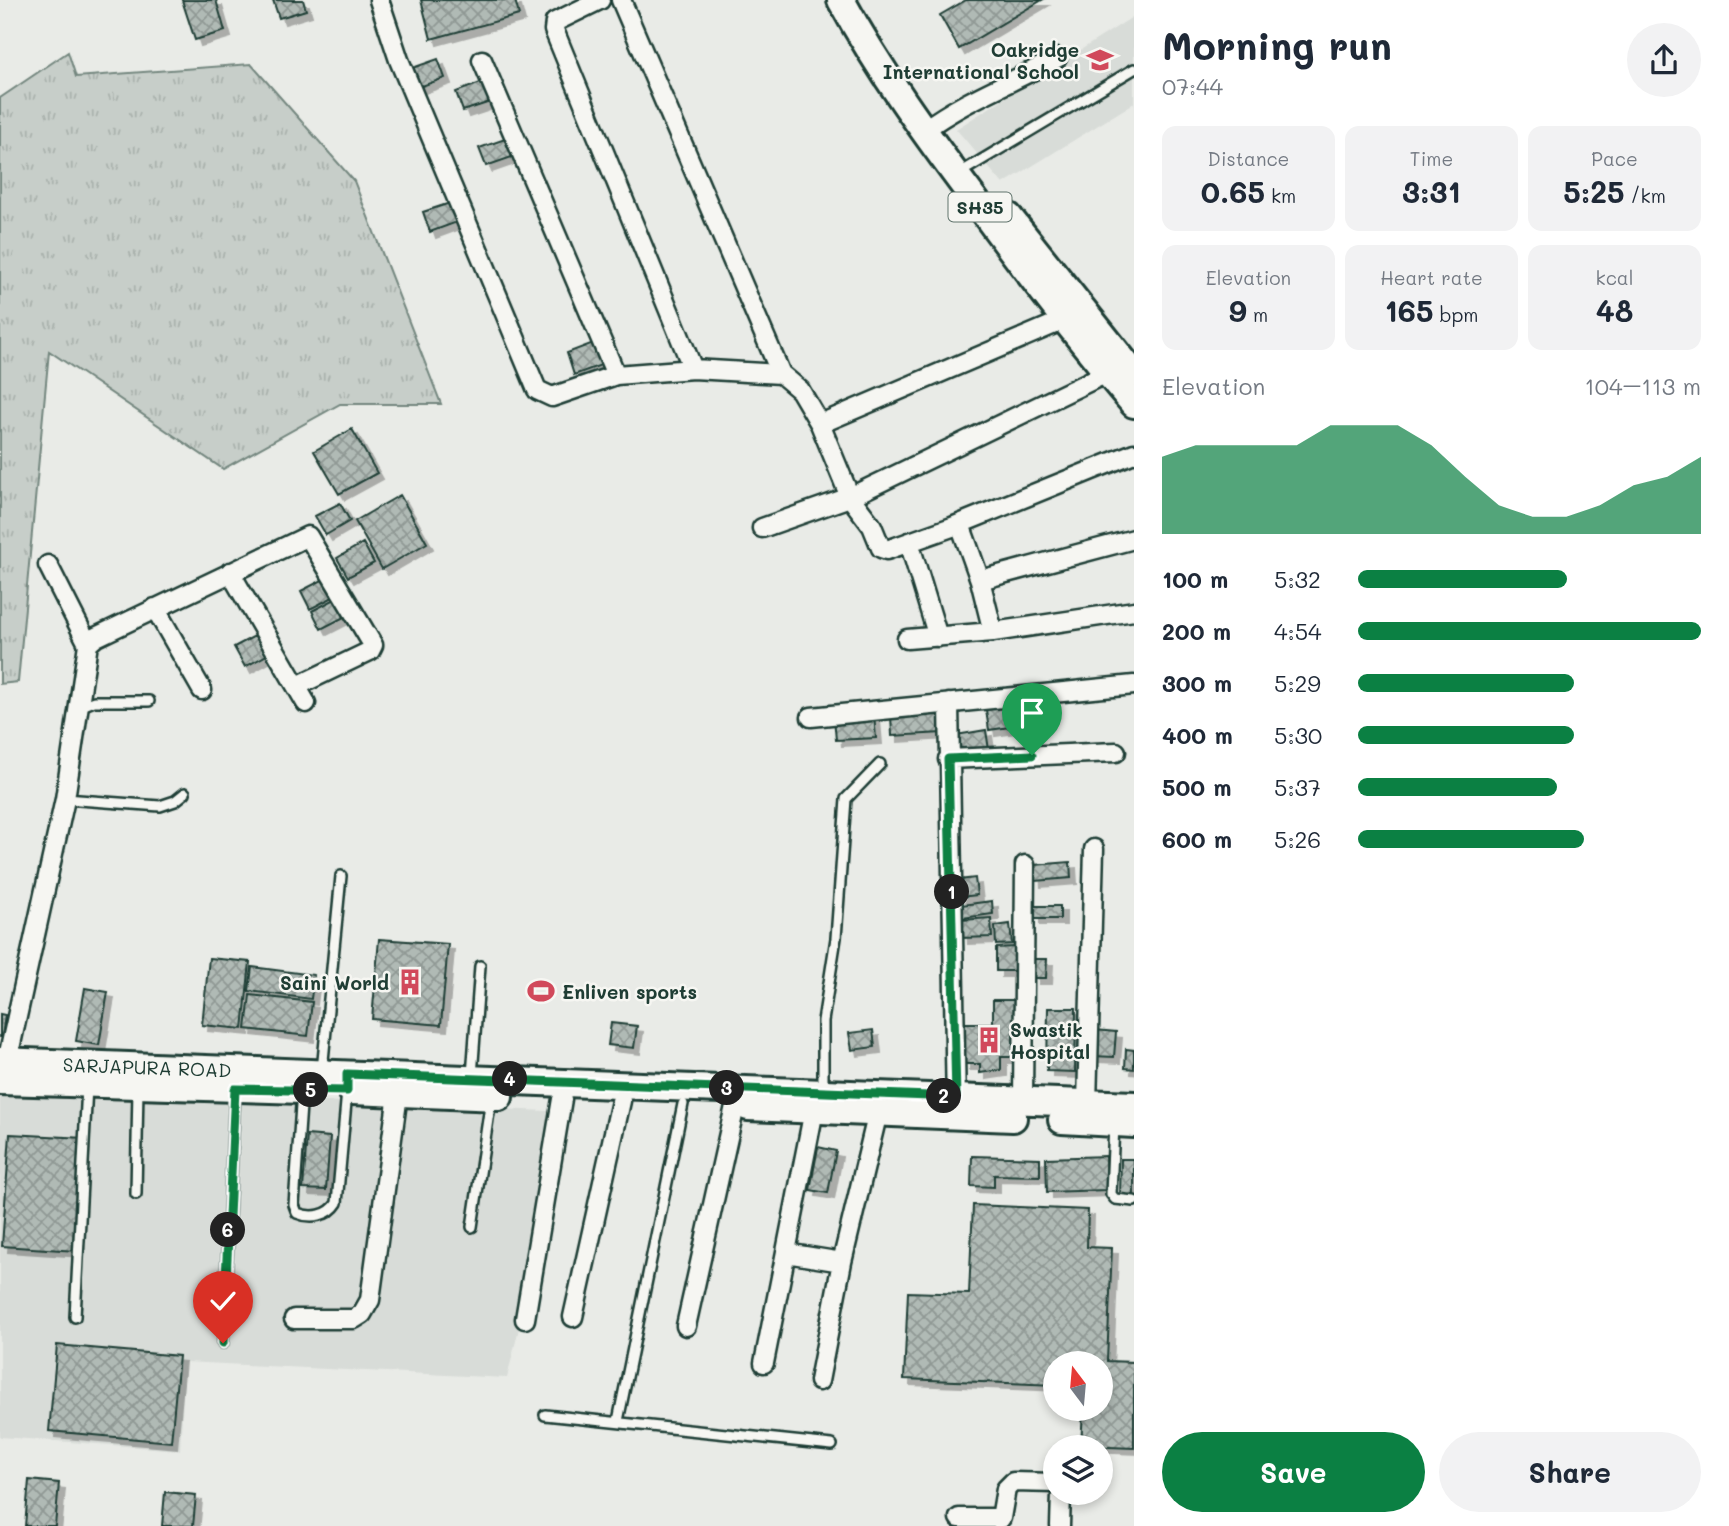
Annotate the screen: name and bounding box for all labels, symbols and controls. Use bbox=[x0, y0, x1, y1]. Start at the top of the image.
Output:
text: Morning run bbox=[1162, 20, 1392, 70]
button: share bbox=[1627, 23, 1701, 97]
place label: Oakridge International School bbox=[883, 37, 1079, 84]
school or university icon: Oakridge International School bbox=[1085, 45, 1115, 75]
text: 07:44 bbox=[1162, 71, 1223, 101]
text: Distance bbox=[1208, 146, 1289, 171]
text: Time bbox=[1410, 146, 1453, 171]
text: Pace bbox=[1591, 146, 1638, 171]
text: 0.65 bbox=[1201, 171, 1265, 211]
text: 3:31 bbox=[1402, 171, 1461, 211]
text: 5:25 bbox=[1563, 171, 1625, 211]
text: km bbox=[1265, 183, 1296, 208]
text: /km bbox=[1625, 183, 1666, 208]
road number: SH35 bbox=[948, 192, 1012, 222]
text: Elevation bbox=[1206, 265, 1291, 290]
text: Heart rate bbox=[1380, 265, 1483, 290]
text: kcal bbox=[1596, 265, 1633, 290]
text: 9 bbox=[1229, 290, 1247, 330]
text: 165 bbox=[1384, 290, 1433, 330]
text: 48 bbox=[1596, 290, 1633, 330]
text: m bbox=[1247, 302, 1268, 327]
text: bpm bbox=[1433, 302, 1479, 327]
text: Elevation bbox=[1162, 371, 1265, 401]
text: 104–113 m bbox=[1584, 371, 1701, 401]
text: 100 m bbox=[1162, 564, 1228, 594]
text: 5:32 bbox=[1274, 564, 1321, 594]
text: 200 m bbox=[1162, 616, 1231, 646]
text: 4:54 bbox=[1274, 616, 1322, 646]
text: 300 m bbox=[1162, 668, 1232, 698]
text: 5:29 bbox=[1274, 668, 1321, 698]
pin bbox=[1002, 683, 1062, 755]
icon: arrive bbox=[1013, 694, 1051, 732]
text: 400 m bbox=[1162, 720, 1233, 750]
text: 5:30 bbox=[1274, 720, 1322, 750]
text: 500 m bbox=[1162, 772, 1232, 802]
text: 5:37 bbox=[1274, 772, 1321, 802]
text: 600 m bbox=[1162, 824, 1232, 854]
text: 5:26 bbox=[1274, 824, 1321, 854]
pin: 1 bbox=[934, 874, 970, 910]
text: 1 bbox=[947, 879, 956, 904]
building icon: Saini World bbox=[395, 967, 425, 997]
place label: Saini World bbox=[280, 970, 389, 995]
sports icon: Enliven sports bbox=[526, 976, 556, 1006]
place label: Enliven sports bbox=[562, 979, 697, 1004]
place label: Swastik Hospital bbox=[1010, 1017, 1090, 1064]
building icon: Swastik Hospital bbox=[974, 1025, 1004, 1055]
street label: SARJAPURA ROAD bbox=[62, 1052, 232, 1082]
pin: 4 bbox=[492, 1062, 528, 1096]
text: 4 bbox=[503, 1066, 516, 1091]
pin: 3 bbox=[710, 1070, 744, 1106]
pin: 5 bbox=[294, 1072, 328, 1108]
text: 3 bbox=[721, 1075, 732, 1100]
text: 5 bbox=[305, 1077, 316, 1102]
pin: 2 bbox=[926, 1078, 962, 1114]
text: 2 bbox=[938, 1083, 949, 1108]
pin: 6 bbox=[210, 1212, 246, 1248]
text: 6 bbox=[222, 1217, 233, 1242]
pin bbox=[193, 1271, 253, 1343]
icon: check bbox=[204, 1282, 242, 1320]
north arrow bbox=[1043, 1351, 1113, 1421]
map controls bbox=[1043, 1351, 1113, 1505]
button: Save bbox=[1162, 1432, 1425, 1512]
button: Share bbox=[1439, 1432, 1701, 1512]
button: layers bbox=[1043, 1435, 1113, 1505]

